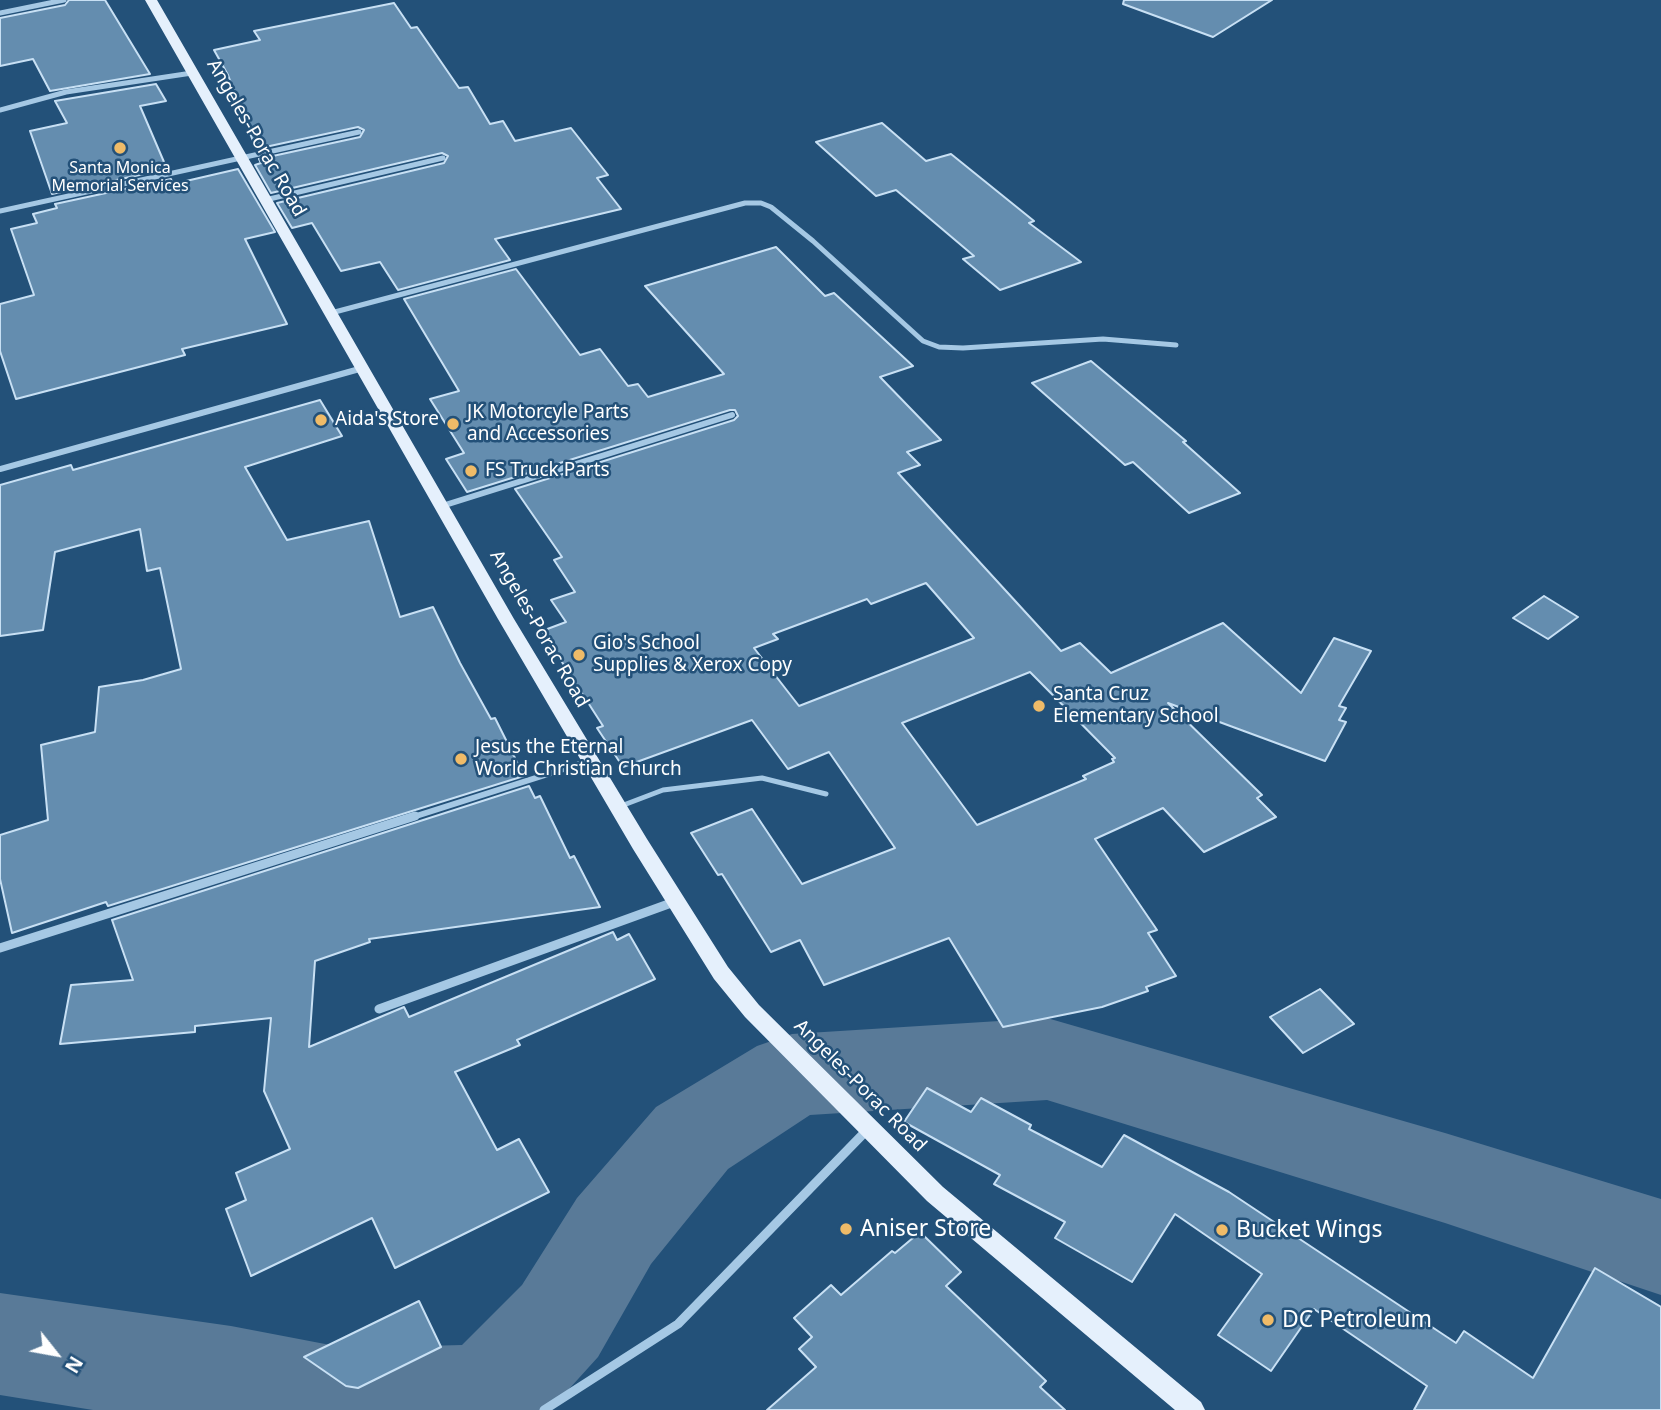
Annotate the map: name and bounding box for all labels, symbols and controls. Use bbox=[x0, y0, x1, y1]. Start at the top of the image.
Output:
street label: Angeles-Porac Road bbox=[202, 55, 310, 221]
marker: Santa Monica Memorial Services bbox=[112, 140, 128, 156]
place label: Santa Monica Memorial Services bbox=[51, 158, 189, 196]
place label: JK Motorcyle Parts and Accessories bbox=[467, 402, 629, 446]
place label: Aida's Store bbox=[335, 409, 439, 431]
marker: Aida's Store bbox=[313, 412, 329, 428]
marker: JK Motorcyle Parts and Accessories bbox=[445, 416, 461, 432]
place label: FS Truck Parts bbox=[485, 460, 610, 482]
marker: FS Truck Parts bbox=[463, 463, 479, 479]
street label: Angeles-Porac Road bbox=[485, 546, 593, 712]
place label: Gio's School Supplies & Xerox Copy bbox=[593, 633, 792, 677]
marker: Gio's School Supplies & Xerox Copy bbox=[571, 647, 587, 663]
place label: Santa Cruz Elementary School bbox=[1053, 684, 1219, 728]
marker: Santa Cruz Elementary School bbox=[1031, 698, 1047, 714]
place label: Jesus the Eternal World Christian Church bbox=[475, 737, 682, 781]
marker: Jesus the Eternal World Christian Church bbox=[453, 751, 469, 767]
street label: Angeles-Porac Road bbox=[789, 1015, 931, 1157]
place label: Aniser Store bbox=[860, 1215, 991, 1243]
place label: Bucket Wings bbox=[1236, 1216, 1382, 1244]
marker: Aniser Store bbox=[838, 1221, 854, 1237]
marker: Bucket Wings bbox=[1214, 1222, 1230, 1238]
place label: DC Petroleum bbox=[1282, 1306, 1432, 1334]
marker: DC Petroleum bbox=[1260, 1312, 1276, 1328]
north arrow bbox=[21, 1319, 91, 1389]
text: N bbox=[59, 1351, 89, 1378]

